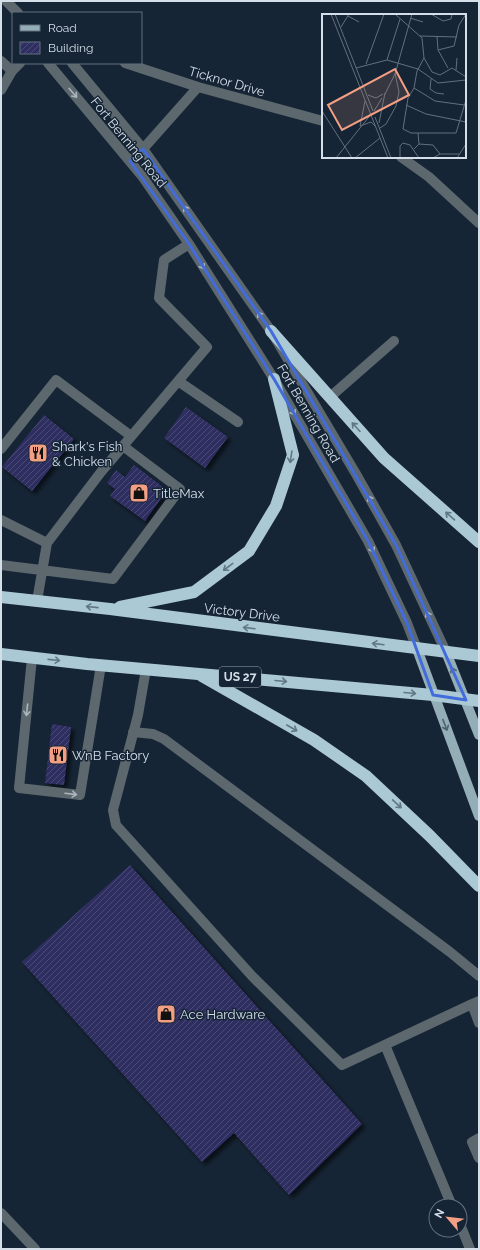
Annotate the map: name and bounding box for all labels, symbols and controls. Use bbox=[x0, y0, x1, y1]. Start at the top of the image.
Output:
legend bbox=[12, 12, 142, 64]
inset map bbox=[322, 14, 466, 158]
text: Road bbox=[48, 21, 77, 35]
text: Building bbox=[48, 41, 94, 55]
street label: Ticknor Drive bbox=[187, 63, 267, 100]
one-way arrow bbox=[68, 88, 77, 98]
street label: Fort Benning Road bbox=[88, 94, 170, 190]
one-way arrow bbox=[183, 206, 191, 217]
one-way arrow bbox=[198, 258, 206, 270]
one-way arrow bbox=[257, 312, 265, 323]
street label: Fort Benning Road bbox=[274, 361, 343, 465]
one-way arrow bbox=[289, 404, 297, 416]
one-way arrow bbox=[351, 421, 360, 432]
place label: Shark's Fish & Chicken bbox=[52, 439, 122, 469]
restaurant icon: Shark's Fish & Chicken bbox=[27, 442, 49, 464]
one-way arrow bbox=[286, 450, 294, 463]
shop icon: TitleMax bbox=[128, 482, 150, 504]
place label: TitleMax bbox=[153, 486, 205, 501]
one-way arrow bbox=[367, 495, 374, 507]
one-way arrow bbox=[445, 512, 455, 521]
one-way arrow bbox=[368, 540, 375, 552]
one-way arrow bbox=[223, 563, 234, 571]
street label: Victory Drive bbox=[203, 600, 281, 625]
one-way arrow bbox=[86, 604, 99, 611]
one-way arrow bbox=[425, 611, 432, 623]
one-way arrow bbox=[243, 624, 256, 631]
one-way arrow bbox=[372, 640, 385, 648]
one-way arrow bbox=[47, 656, 60, 664]
road number: US 27 bbox=[219, 667, 261, 687]
one-way arrow bbox=[450, 667, 458, 679]
one-way arrow bbox=[274, 677, 287, 685]
one-way arrow bbox=[403, 690, 416, 697]
one-way arrow bbox=[23, 704, 30, 717]
one-way arrow bbox=[441, 719, 449, 731]
one-way arrow bbox=[286, 724, 298, 732]
restaurant icon: WnB Factory bbox=[47, 744, 69, 766]
place label: WnB Factory bbox=[72, 748, 149, 763]
one-way arrow bbox=[64, 790, 77, 798]
one-way arrow bbox=[391, 800, 402, 809]
shop icon: Ace Hardware bbox=[155, 1003, 177, 1025]
place label: Ace Hardware bbox=[180, 1007, 266, 1022]
north arrow bbox=[428, 1198, 468, 1238]
text: N bbox=[432, 1207, 447, 1220]

